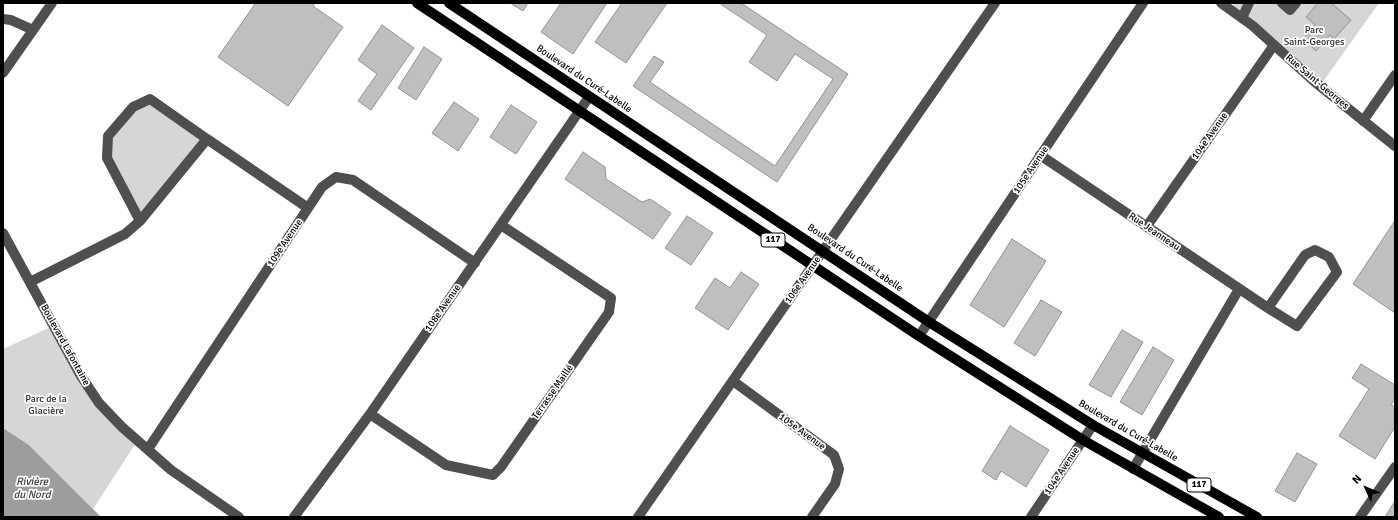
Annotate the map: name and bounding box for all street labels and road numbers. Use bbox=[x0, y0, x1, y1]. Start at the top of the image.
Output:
street label: Boulevard du Curé-Labelle bbox=[534, 43, 634, 115]
street label: Rue Saint-Georges bbox=[1283, 52, 1351, 112]
street label: 104e Avenue bbox=[1189, 110, 1231, 162]
street label: 105e Avenue bbox=[1011, 144, 1051, 196]
street label: Rue Jeanneau bbox=[1126, 210, 1182, 254]
street label: 109e Avenue bbox=[265, 217, 305, 269]
street label: Boulevard du Curé-Labelle bbox=[805, 222, 905, 294]
road number: 117 bbox=[761, 233, 785, 247]
street label: 106e Avenue bbox=[782, 254, 824, 306]
street label: 108e Avenue bbox=[422, 282, 464, 334]
street label: Boulevard Lafontaine bbox=[38, 302, 92, 388]
street label: Terrasse Maillé bbox=[530, 362, 576, 422]
street label: Boulevard du Curé-Labelle bbox=[1076, 398, 1180, 464]
street label: 105e Avenue bbox=[776, 411, 828, 453]
street label: 104e Avenue bbox=[1042, 445, 1082, 497]
road number: 117 bbox=[1187, 478, 1211, 492]

